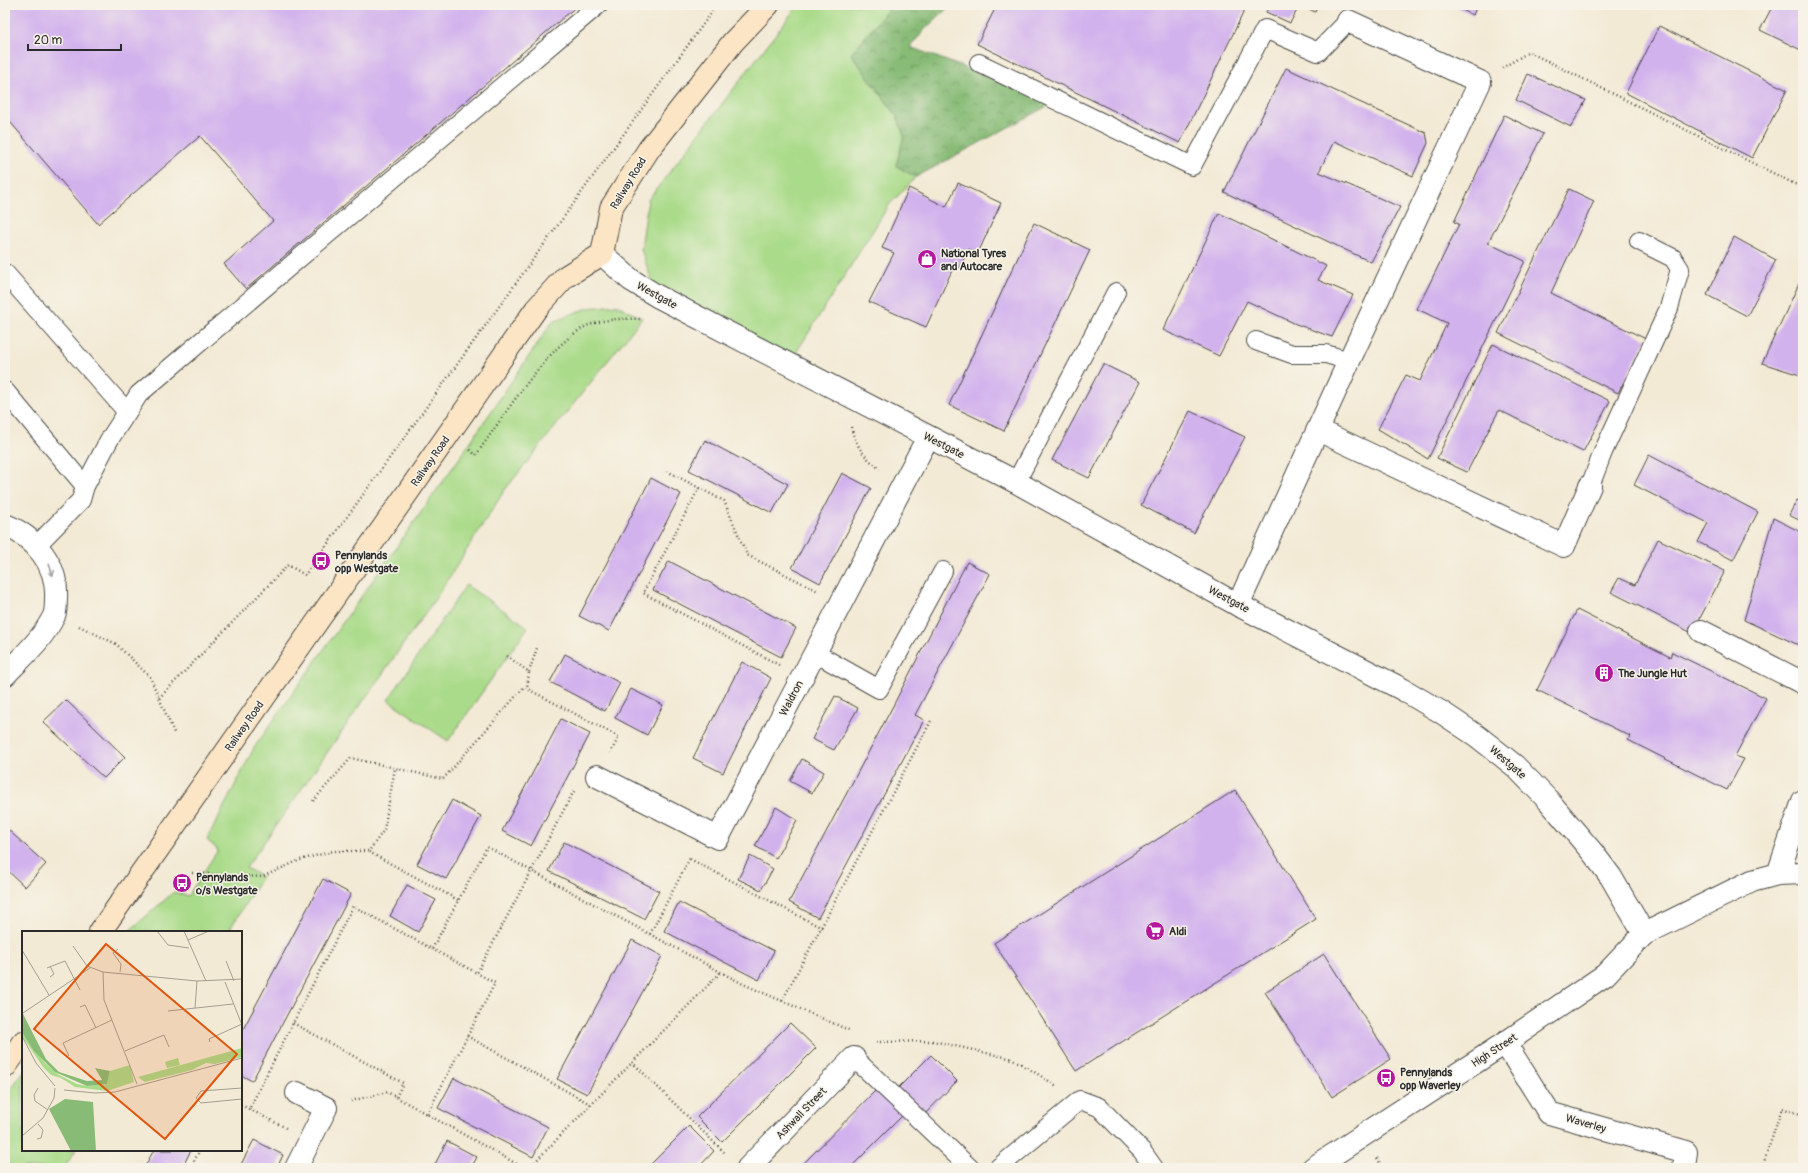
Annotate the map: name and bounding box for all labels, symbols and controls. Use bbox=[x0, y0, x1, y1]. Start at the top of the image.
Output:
scale bar bbox=[28, 26, 121, 52]
text: 20 m bbox=[34, 33, 63, 48]
street label: Railway Road bbox=[608, 155, 649, 212]
place label: National Tyres and Autocare bbox=[941, 247, 1006, 273]
shop icon: National Tyres and Autocare bbox=[916, 248, 938, 270]
street label: Westgate bbox=[634, 279, 680, 312]
street label: Westgate bbox=[921, 430, 967, 462]
street label: Railway Road bbox=[408, 434, 453, 489]
place label: Pennylands opp Westgate bbox=[334, 549, 399, 575]
bus stop icon: Pennylands opp Westgate bbox=[310, 550, 332, 572]
one-way arrow bbox=[48, 564, 55, 577]
street label: Westgate bbox=[1206, 583, 1252, 616]
building icon: The Jungle Hut bbox=[1593, 662, 1615, 684]
place label: The Jungle Hut bbox=[1617, 667, 1688, 680]
street label: Waldron bbox=[777, 678, 806, 718]
street label: Railway Road bbox=[222, 699, 267, 754]
street label: Westgate bbox=[1487, 743, 1529, 782]
place label: Pennylands o/s Westgate bbox=[195, 871, 258, 897]
bus stop icon: Pennylands o/s Westgate bbox=[171, 872, 193, 894]
supermarket icon: Aldi bbox=[1144, 920, 1166, 942]
place label: Aldi bbox=[1169, 925, 1186, 938]
inset map bbox=[22, 931, 242, 1151]
street label: High Street bbox=[1469, 1031, 1520, 1070]
place label: Pennylands opp Waverley bbox=[1399, 1066, 1461, 1092]
bus stop icon: Pennylands opp Waverley bbox=[1375, 1067, 1397, 1089]
street label: Ashwall Street bbox=[773, 1084, 830, 1142]
street label: Waverley bbox=[1564, 1112, 1608, 1136]

